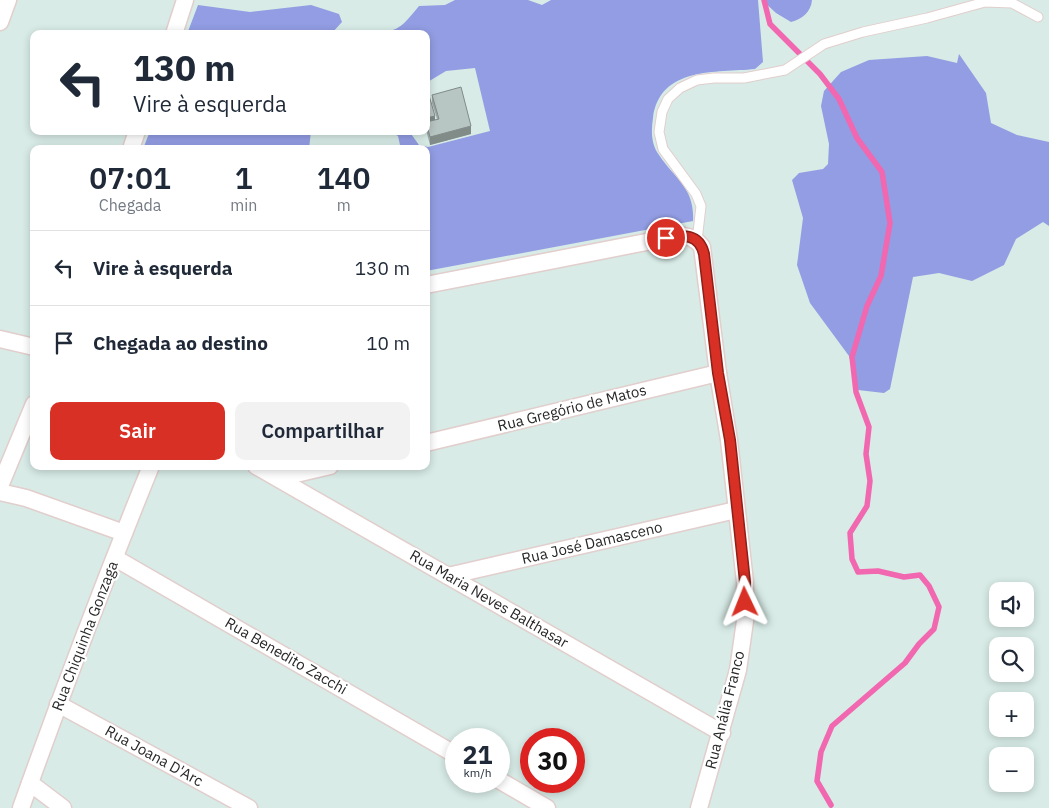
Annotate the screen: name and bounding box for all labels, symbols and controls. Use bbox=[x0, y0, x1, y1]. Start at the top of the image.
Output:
text: 130 m bbox=[133, 45, 236, 91]
icon: left bbox=[50, 50, 115, 115]
text: Vire à esquerda bbox=[133, 89, 287, 118]
text: 07:01 bbox=[89, 158, 171, 197]
text: 1 bbox=[235, 158, 253, 197]
text: 140 bbox=[317, 158, 371, 197]
text: Chegada bbox=[99, 195, 161, 215]
text: min bbox=[230, 195, 257, 215]
text: m bbox=[337, 195, 351, 215]
pin bbox=[645, 217, 687, 259]
icon: arrive bbox=[652, 224, 680, 252]
icon: left bbox=[50, 254, 78, 282]
text: Vire à esquerda bbox=[93, 256, 233, 280]
text: 130 m bbox=[355, 256, 410, 280]
icon: arrive bbox=[50, 329, 78, 357]
text: Chegada ao destino bbox=[93, 331, 268, 355]
text: 10 m bbox=[366, 331, 410, 355]
street label: Rua Gregório de Matos bbox=[495, 380, 648, 435]
button: Sair bbox=[50, 402, 225, 460]
button: Compartilhar bbox=[235, 402, 410, 460]
street label: Rua José Damasceno bbox=[520, 517, 664, 568]
street label: Rua Maria Neves Balthasar bbox=[406, 545, 572, 652]
street label: Rua Chiquinha Gonzaga bbox=[47, 558, 122, 713]
position arrow bbox=[718, 575, 770, 627]
map controls bbox=[989, 582, 1034, 792]
button: sound bbox=[989, 582, 1034, 627]
street label: Rua Benedito Zacchi bbox=[222, 613, 351, 698]
button: search bbox=[989, 637, 1034, 682]
street label: Rua Anália Franco bbox=[701, 649, 748, 771]
button: + bbox=[989, 692, 1034, 737]
street label: Rua Joana D'Arc bbox=[102, 721, 207, 791]
speed limit sign: 30 bbox=[520, 728, 585, 793]
text: 21 bbox=[462, 738, 493, 771]
button: − bbox=[989, 747, 1034, 792]
text: km/h bbox=[463, 765, 492, 780]

